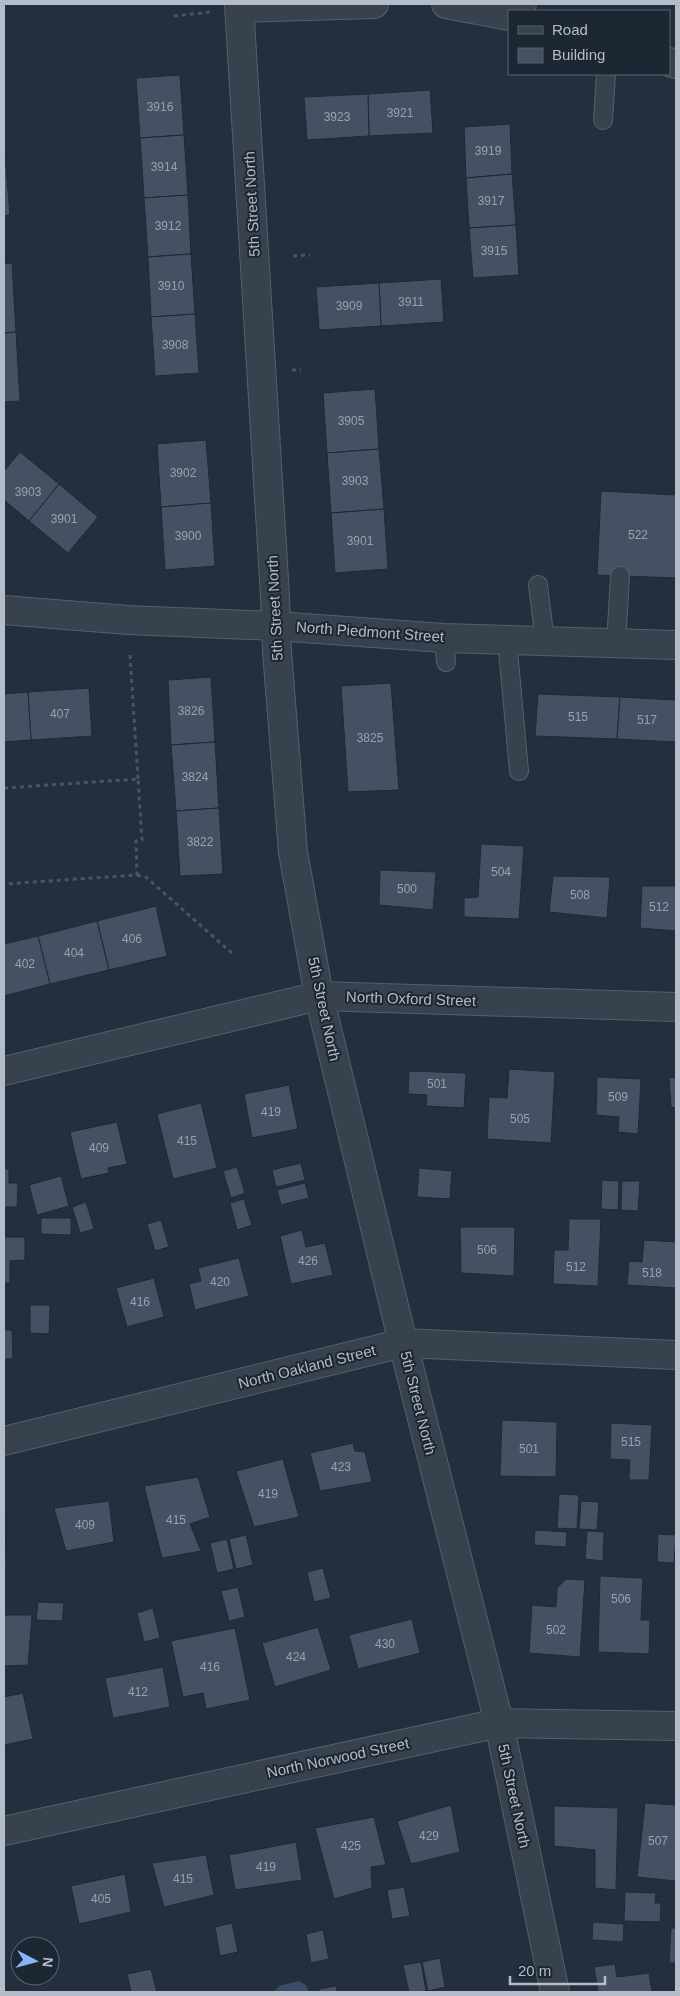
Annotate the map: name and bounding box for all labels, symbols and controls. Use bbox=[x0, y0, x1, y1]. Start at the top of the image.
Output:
legend bbox=[508, 10, 670, 75]
text: Road bbox=[552, 21, 588, 38]
text: Building bbox=[552, 46, 605, 63]
house number: 3916 bbox=[147, 100, 174, 114]
house number: 3921 bbox=[387, 106, 414, 120]
house number: 3923 bbox=[324, 110, 351, 124]
house number: 3919 bbox=[475, 144, 502, 158]
street label: 5th Street North bbox=[240, 151, 263, 257]
house number: 3914 bbox=[151, 160, 178, 174]
house number: 3917 bbox=[478, 194, 505, 208]
house number: 3912 bbox=[155, 219, 182, 233]
house number: 3915 bbox=[481, 244, 508, 258]
house number: 3910 bbox=[158, 279, 185, 293]
house number: 3911 bbox=[398, 295, 424, 309]
house number: 3909 bbox=[336, 299, 363, 313]
house number: 3908 bbox=[162, 338, 189, 352]
house number: 3905 bbox=[338, 414, 365, 428]
house number: 3902 bbox=[170, 466, 197, 480]
house number: 3903 bbox=[342, 474, 369, 488]
house number: 3903 bbox=[15, 485, 42, 499]
house number: 3901 bbox=[51, 512, 78, 526]
house number: 522 bbox=[628, 528, 648, 542]
house number: 3900 bbox=[175, 529, 202, 543]
house number: 3901 bbox=[347, 534, 374, 548]
street label: 5th Street North bbox=[263, 555, 286, 661]
street label: North Piedmont Street bbox=[295, 618, 445, 645]
house number: 3826 bbox=[178, 704, 205, 718]
house number: 407 bbox=[50, 707, 70, 721]
house number: 515 bbox=[568, 710, 588, 724]
house number: 517 bbox=[637, 713, 657, 727]
house number: 3825 bbox=[357, 731, 384, 745]
house number: 3824 bbox=[182, 770, 209, 784]
house number: 3822 bbox=[187, 835, 214, 849]
house number: 504 bbox=[491, 865, 511, 879]
house number: 500 bbox=[397, 882, 417, 896]
house number: 508 bbox=[570, 888, 590, 902]
house number: 512 bbox=[649, 900, 669, 914]
house number: 406 bbox=[122, 932, 142, 946]
house number: 404 bbox=[64, 946, 84, 960]
street label: 5th Street North bbox=[305, 955, 344, 1062]
house number: 402 bbox=[15, 957, 35, 971]
street label: North Oxford Street bbox=[346, 988, 477, 1009]
house number: 501 bbox=[427, 1077, 447, 1091]
house number: 509 bbox=[608, 1090, 628, 1104]
house number: 419 bbox=[261, 1105, 281, 1119]
house number: 505 bbox=[510, 1112, 530, 1126]
house number: 415 bbox=[177, 1134, 197, 1148]
house number: 409 bbox=[89, 1141, 109, 1155]
house number: 506 bbox=[477, 1243, 497, 1257]
house number: 426 bbox=[298, 1254, 318, 1268]
house number: 512 bbox=[566, 1260, 586, 1274]
house number: 518 bbox=[642, 1266, 662, 1280]
house number: 420 bbox=[210, 1275, 230, 1289]
house number: 416 bbox=[130, 1295, 150, 1309]
street label: North Oakland Street bbox=[236, 1341, 378, 1392]
street label: 5th Street North bbox=[397, 1349, 440, 1456]
house number: 515 bbox=[621, 1435, 641, 1449]
house number: 501 bbox=[519, 1442, 539, 1456]
house number: 423 bbox=[331, 1460, 351, 1474]
house number: 419 bbox=[258, 1487, 278, 1501]
house number: 415 bbox=[166, 1513, 186, 1527]
house number: 409 bbox=[75, 1518, 95, 1532]
house number: 506 bbox=[611, 1592, 631, 1606]
house number: 502 bbox=[546, 1623, 566, 1637]
house number: 430 bbox=[375, 1637, 395, 1651]
house number: 424 bbox=[286, 1650, 306, 1664]
house number: 416 bbox=[200, 1660, 220, 1674]
house number: 412 bbox=[128, 1685, 148, 1699]
street label: North Norwood Street bbox=[265, 1734, 411, 1781]
street label: 5th Street North bbox=[495, 1742, 534, 1849]
house number: 429 bbox=[419, 1829, 439, 1843]
house number: 507 bbox=[648, 1834, 668, 1848]
house number: 425 bbox=[341, 1839, 361, 1853]
house number: 419 bbox=[256, 1860, 276, 1874]
house number: 415 bbox=[173, 1872, 193, 1886]
house number: 405 bbox=[91, 1892, 111, 1906]
north arrow bbox=[10, 1936, 60, 1986]
scale bar bbox=[510, 1954, 605, 1986]
text: N bbox=[39, 1956, 56, 1968]
text: 20 m bbox=[518, 1962, 551, 1979]

